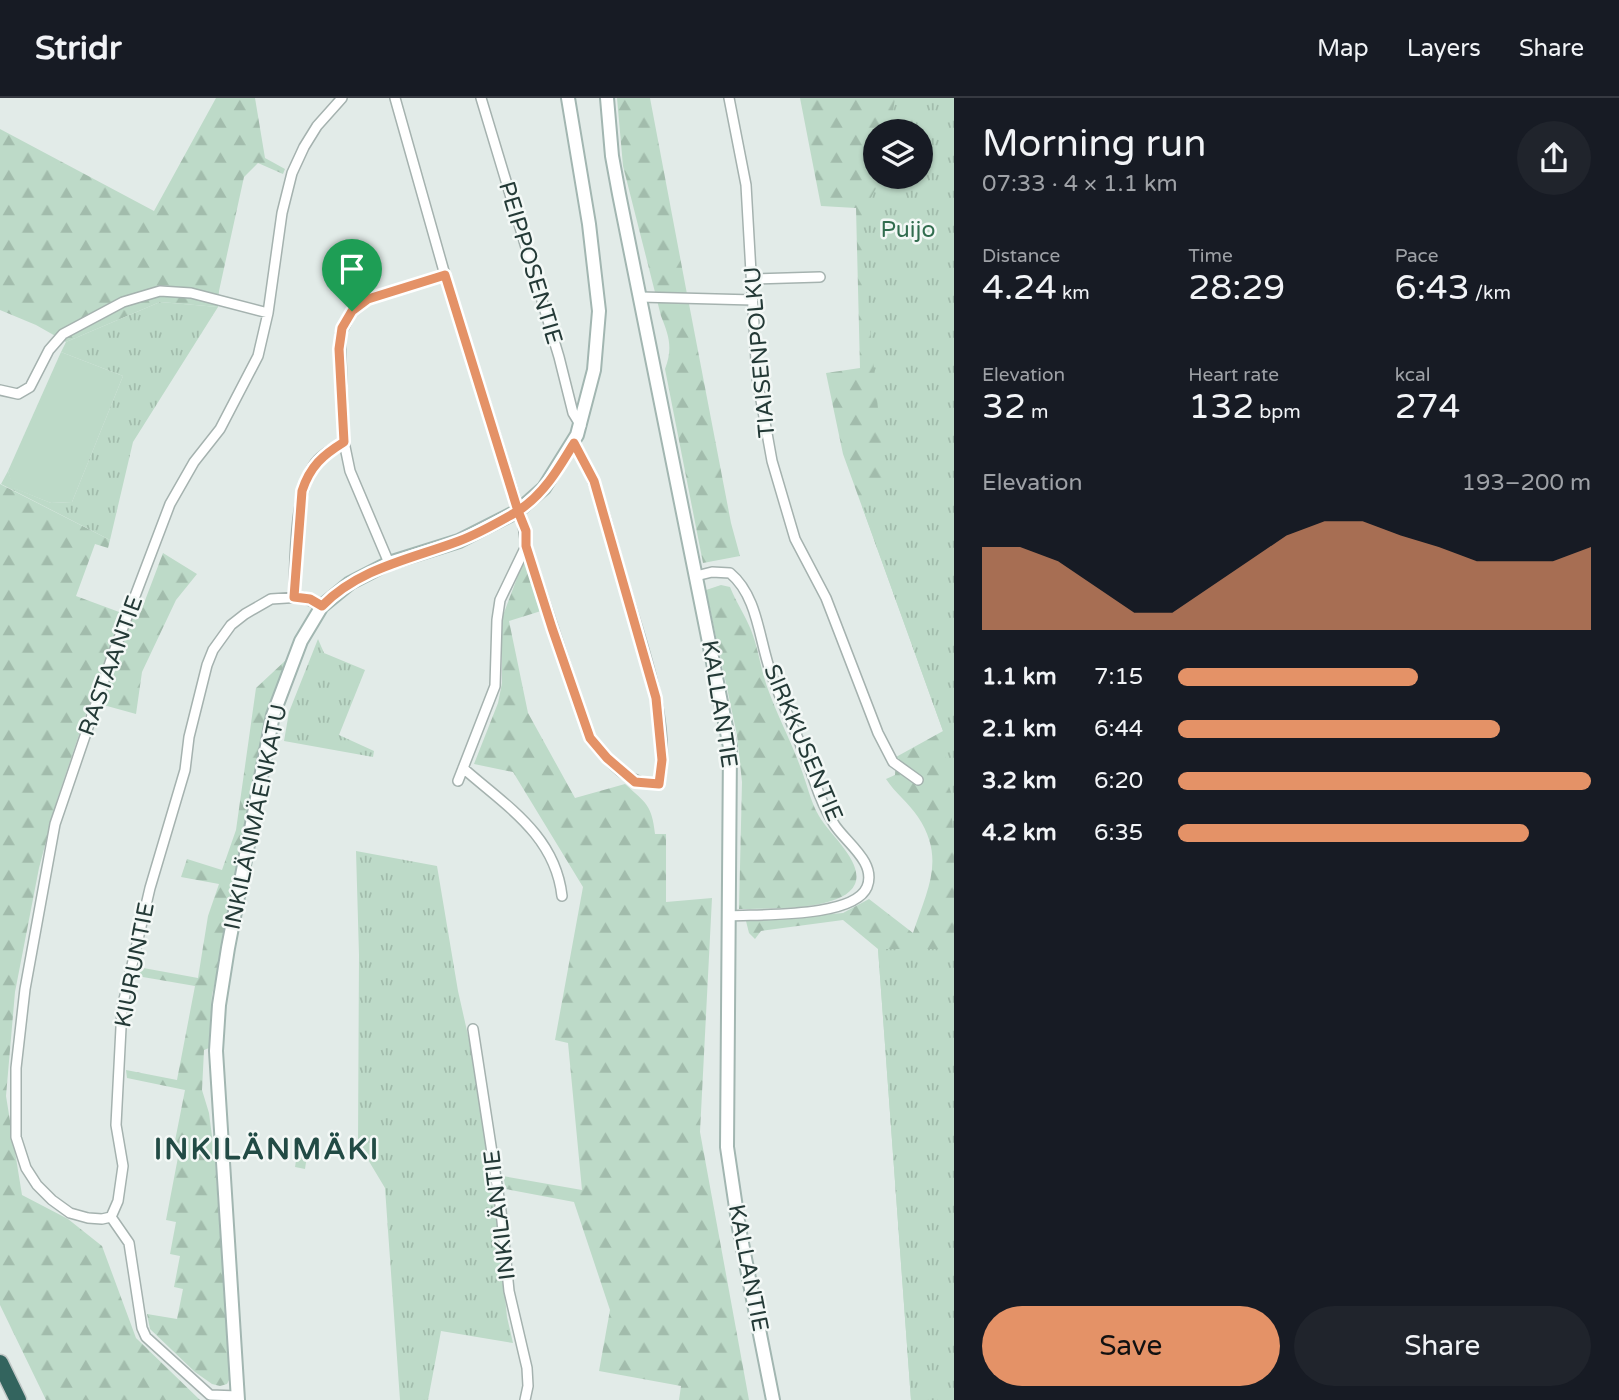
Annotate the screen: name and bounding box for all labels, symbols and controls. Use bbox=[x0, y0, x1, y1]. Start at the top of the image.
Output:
text: Stridr bbox=[35, 29, 122, 68]
text: Map bbox=[1317, 34, 1369, 63]
text: Layers bbox=[1407, 34, 1481, 63]
text: Share bbox=[1519, 34, 1584, 63]
map controls bbox=[863, 119, 933, 189]
button: layers bbox=[863, 119, 933, 189]
text: Morning run bbox=[982, 121, 1206, 167]
button: share bbox=[1517, 121, 1591, 195]
text: 07:33 · 4 × 1.1 km bbox=[982, 170, 1178, 198]
street label: PEIPPOSENTIE bbox=[492, 178, 568, 348]
park label: Puijo bbox=[881, 216, 935, 244]
pin bbox=[322, 239, 382, 311]
text: Distance bbox=[982, 245, 1060, 267]
text: Time bbox=[1188, 245, 1233, 267]
text: Pace bbox=[1395, 245, 1438, 267]
icon: arrive bbox=[333, 250, 371, 288]
street label: TIAISENPOLKU bbox=[739, 265, 781, 439]
text: 4.24 bbox=[982, 267, 1057, 309]
text: 28:29 bbox=[1188, 267, 1285, 309]
text: 6:43 bbox=[1395, 267, 1470, 309]
text: km bbox=[1057, 282, 1090, 304]
text: /km bbox=[1470, 282, 1511, 304]
text: Elevation bbox=[982, 364, 1065, 386]
text: Heart rate bbox=[1188, 364, 1279, 386]
text: kcal bbox=[1395, 364, 1430, 386]
text: 32 bbox=[982, 386, 1026, 428]
text: 132 bbox=[1188, 386, 1254, 428]
text: 274 bbox=[1395, 386, 1461, 428]
text: m bbox=[1026, 401, 1048, 423]
text: bpm bbox=[1254, 401, 1301, 423]
text: Elevation bbox=[982, 469, 1083, 497]
text: 193–200 m bbox=[1462, 469, 1591, 497]
street label: RASTAANTIE bbox=[73, 592, 149, 740]
street label: KALLANTIE bbox=[695, 638, 743, 770]
street label: SIRKKUSENTIE bbox=[757, 660, 849, 826]
text: 1.1 km bbox=[982, 663, 1057, 691]
text: 7:15 bbox=[1094, 663, 1143, 691]
street label: INKILÄNMÄENKATU bbox=[218, 702, 294, 932]
text: 2.1 km bbox=[982, 715, 1057, 743]
text: 6:44 bbox=[1094, 715, 1143, 743]
text: 3.2 km bbox=[982, 767, 1057, 795]
text: 6:20 bbox=[1094, 767, 1143, 795]
text: 4.2 km bbox=[982, 819, 1057, 847]
text: 6:35 bbox=[1094, 819, 1143, 847]
street label: KIURUNTIE bbox=[109, 900, 161, 1030]
district label: INKILÄNMÄKI bbox=[154, 1131, 380, 1168]
street label: INKILÄNTIE bbox=[478, 1148, 522, 1282]
street label: KALLANTIE bbox=[722, 1202, 774, 1334]
button: Save bbox=[982, 1306, 1280, 1386]
button: Share bbox=[1294, 1306, 1591, 1386]

